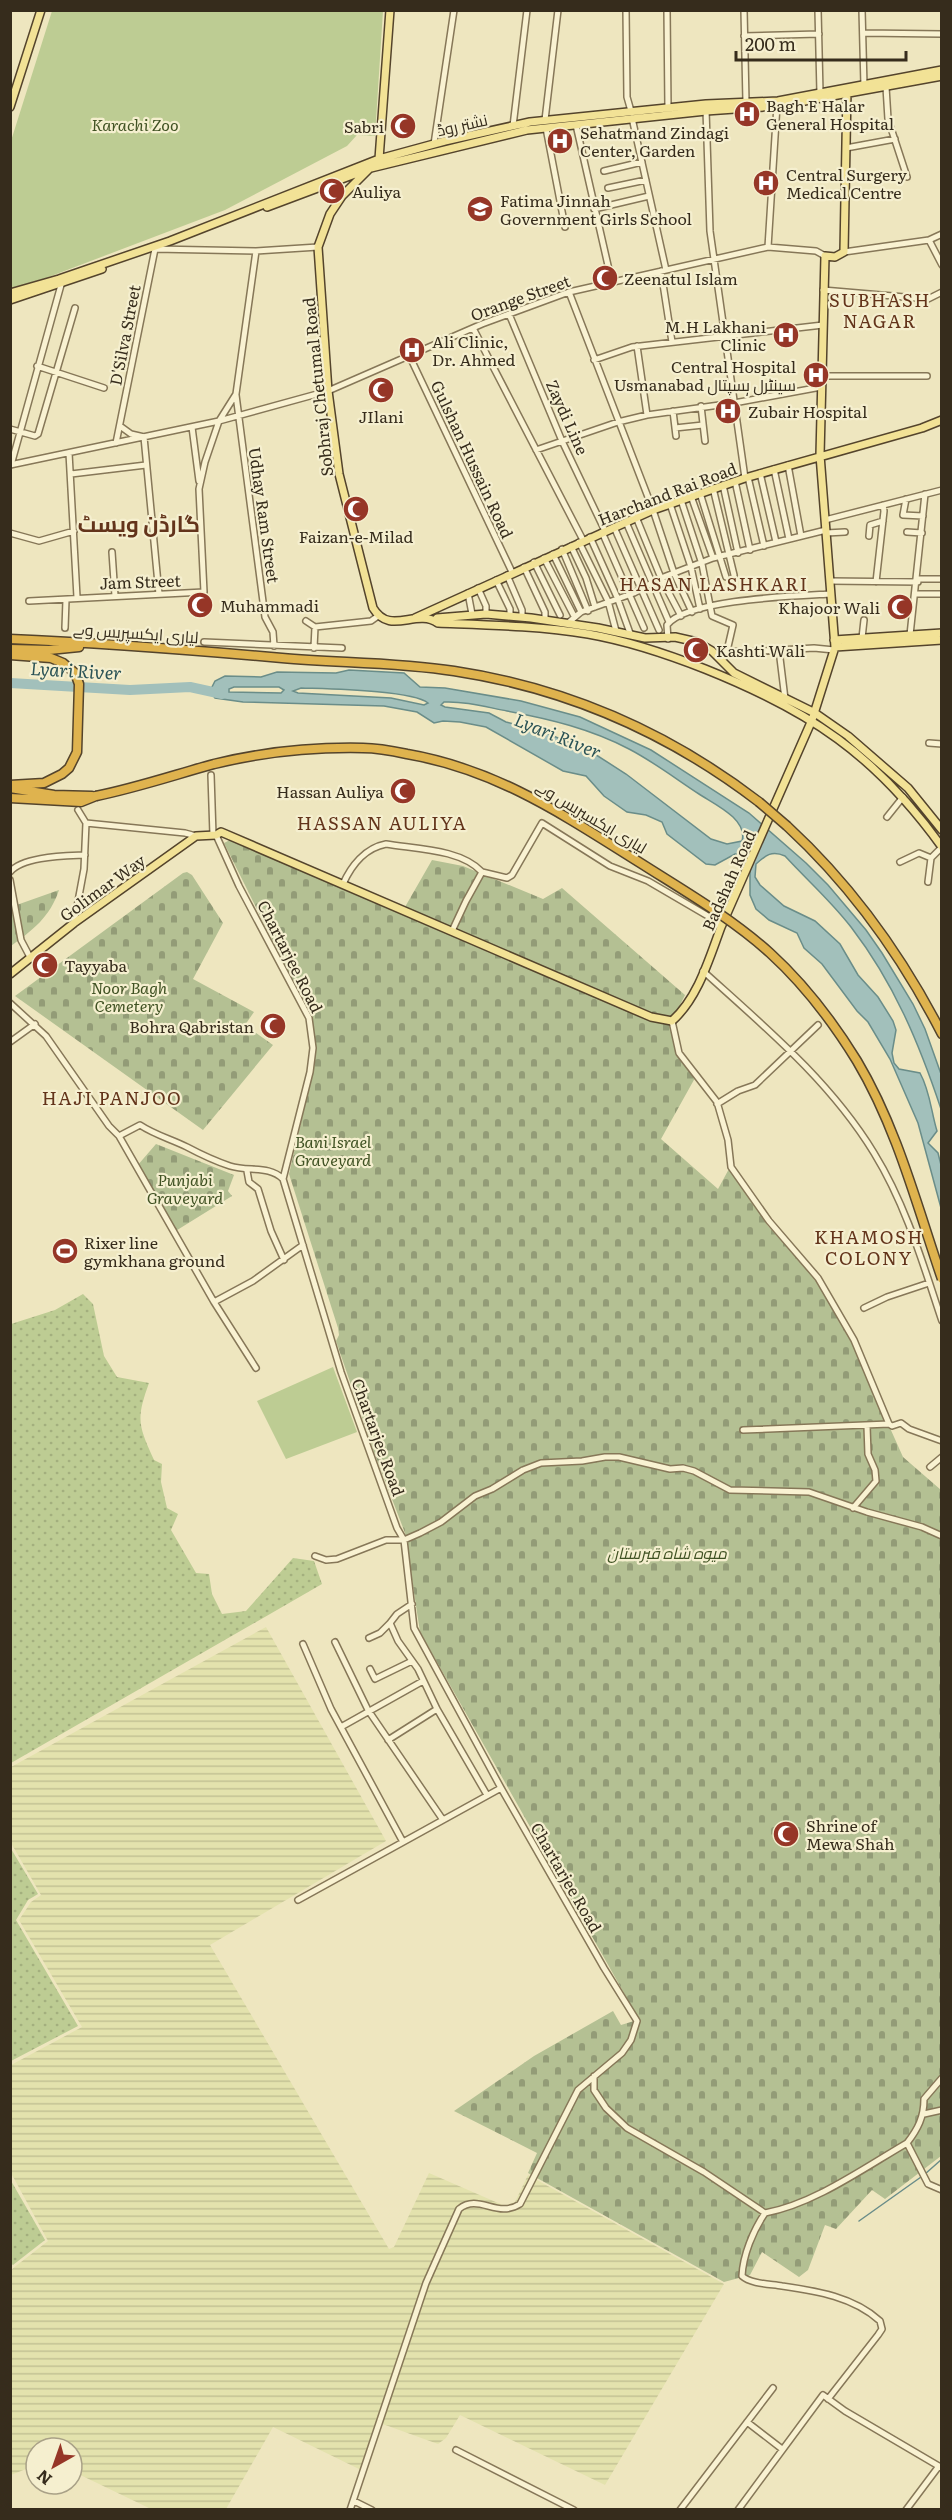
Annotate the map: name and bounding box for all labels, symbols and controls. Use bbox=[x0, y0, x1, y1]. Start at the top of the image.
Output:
scale bar bbox=[736, 24, 906, 62]
text: 200 m bbox=[745, 30, 796, 57]
place label: Bagh E Halar General Hospital bbox=[766, 93, 894, 135]
hospital icon: Bagh E Halar General Hospital bbox=[732, 99, 762, 129]
street label: نشتر روڈ bbox=[434, 107, 490, 141]
mosque icon: Sabri bbox=[388, 111, 418, 141]
park label: Karachi Zoo bbox=[91, 112, 179, 136]
place label: Sabri bbox=[344, 114, 384, 138]
place label: Sehatmand Zindagi Center, Garden bbox=[580, 120, 729, 162]
hospital icon: Sehatmand Zindagi Center, Garden bbox=[545, 126, 575, 156]
place label: Central Surgery Medical Centre bbox=[786, 162, 908, 204]
hospital icon: Central Surgery Medical Centre bbox=[751, 168, 781, 198]
mosque icon: Auliya bbox=[317, 176, 347, 206]
place label: Auliya bbox=[352, 179, 401, 203]
place label: Fatima Jinnah Government Girls School bbox=[500, 188, 692, 230]
school or university icon: Fatima Jinnah Government Girls School bbox=[465, 194, 495, 224]
mosque icon: Zeenatul Islam bbox=[590, 263, 620, 293]
place label: Zeenatul Islam bbox=[624, 266, 738, 290]
street label: Orange Street bbox=[467, 268, 574, 326]
street label: D'Silva Street bbox=[102, 282, 146, 387]
district label: SUBHASH NAGAR bbox=[829, 286, 931, 334]
street label: Sobhraj Chetumal Road bbox=[296, 296, 338, 478]
place label: M.H Lakhani Clinic bbox=[664, 314, 766, 356]
hospital icon: M.H Lakhani Clinic bbox=[771, 320, 801, 350]
place label: Ali Clinic, Dr. Ahmed bbox=[432, 329, 515, 371]
hospital icon: Ali Clinic, Dr. Ahmed bbox=[397, 335, 427, 365]
place label: Central Hospital Usmanabad سینٹرل ہسپتال bbox=[614, 354, 796, 396]
hospital icon: Central Hospital Usmanabad سینٹرل ہسپتال bbox=[801, 360, 831, 390]
mosque icon: JIlani bbox=[366, 375, 396, 405]
street label: Gulshan Hussain Road bbox=[426, 376, 520, 542]
street label: Zaydi Line bbox=[541, 376, 595, 458]
hospital icon: Zubair Hospital bbox=[713, 396, 743, 426]
place label: Zubair Hospital bbox=[748, 399, 867, 423]
place label: JIlani bbox=[358, 404, 404, 428]
street label: Udhay Ram Street bbox=[244, 445, 287, 585]
street label: Harchand Rai Road bbox=[594, 455, 740, 531]
mosque icon: Faizan-e-Milad bbox=[341, 494, 371, 524]
district label: گارڈن ویسٹ bbox=[78, 506, 200, 539]
place label: Faizan-e-Milad bbox=[299, 524, 413, 548]
street label: Jam Street bbox=[99, 568, 182, 594]
district label: HASAN LASHKARI bbox=[619, 570, 809, 597]
mosque icon: Muhammadi bbox=[185, 590, 215, 620]
mosque icon: Khajoor Wali bbox=[885, 592, 915, 622]
place label: Muhammadi bbox=[220, 593, 319, 617]
place label: Khajoor Wali bbox=[778, 595, 880, 619]
street label: لیاری ایکسپریس وے bbox=[72, 616, 200, 649]
mosque icon: Kashti Wali bbox=[681, 635, 711, 665]
place label: Kashti Wali bbox=[716, 638, 805, 662]
water label: Lyari River bbox=[30, 654, 122, 686]
water label: Lyari River bbox=[510, 705, 606, 765]
street label: لیاری ایکسپریس وے bbox=[531, 773, 652, 860]
mosque icon: Hassan Auliya bbox=[388, 776, 418, 806]
place label: Hassan Auliya bbox=[276, 779, 384, 803]
district label: HASSAN AULIYA bbox=[297, 809, 467, 836]
street label: Badshah Road bbox=[695, 826, 761, 934]
street label: Golimar Way bbox=[54, 847, 150, 926]
street label: Chartarjee Road bbox=[252, 896, 330, 1017]
mosque icon: Tayyaba bbox=[30, 950, 60, 980]
place label: Tayyaba bbox=[64, 953, 127, 977]
park label: Noor Bagh Cemetery bbox=[91, 975, 168, 1017]
mosque icon: Bohra Qabristan bbox=[258, 1011, 288, 1041]
place label: Bohra Qabristan bbox=[129, 1014, 254, 1038]
district label: HAJI PANJOO bbox=[42, 1084, 182, 1111]
park label: Bani Israel Graveyard bbox=[295, 1129, 372, 1171]
park label: Punjabi Graveyard bbox=[147, 1167, 224, 1209]
district label: KHAMOSH COLONY bbox=[814, 1223, 924, 1271]
place label: Rixer line gymkhana ground bbox=[84, 1230, 225, 1272]
sports icon: Rixer line gymkhana ground bbox=[50, 1236, 80, 1266]
street label: Chartarjee Road bbox=[347, 1375, 411, 1499]
park label: میوہ شاہ قبرستان bbox=[607, 1540, 727, 1564]
place label: Shrine of Mewa Shah bbox=[806, 1813, 895, 1855]
street label: Chartarjee Road bbox=[526, 1817, 608, 1937]
mosque icon: Shrine of Mewa Shah bbox=[771, 1819, 801, 1849]
north arrow bbox=[24, 2436, 84, 2496]
text: N bbox=[31, 2465, 57, 2492]

